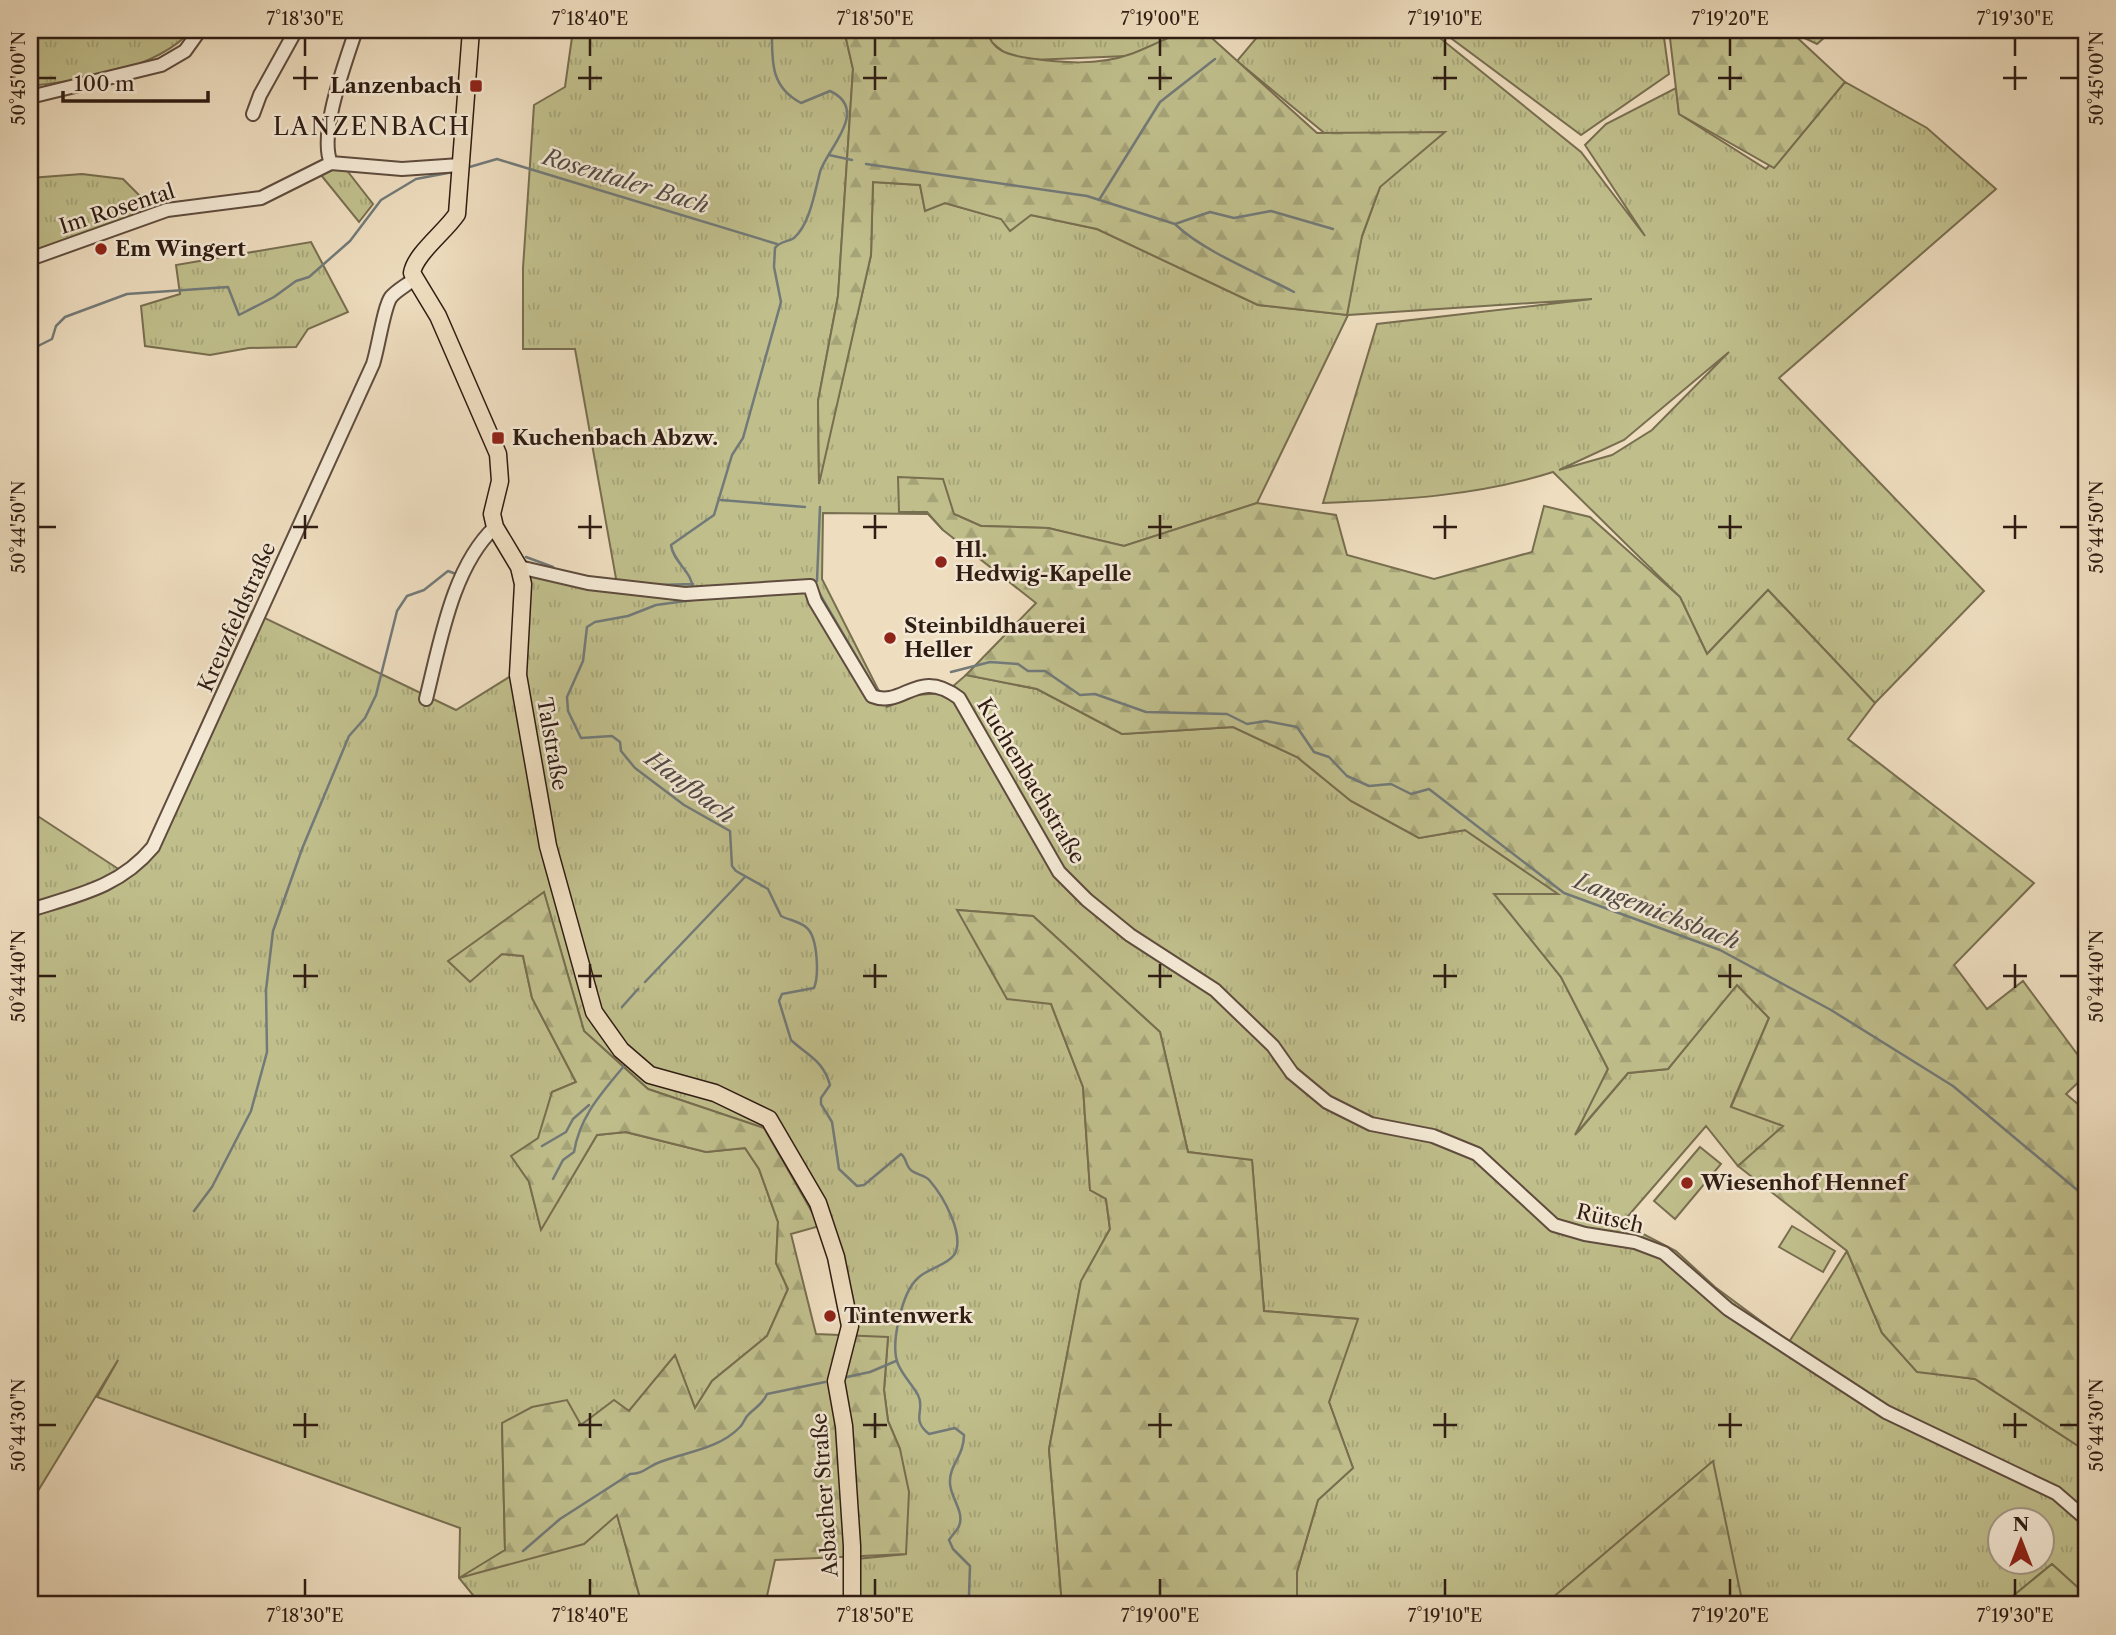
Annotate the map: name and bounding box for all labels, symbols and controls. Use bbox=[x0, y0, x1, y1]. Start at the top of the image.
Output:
text: 7°18'30"E bbox=[266, 8, 344, 30]
text: 7°18'40"E bbox=[552, 8, 628, 30]
text: 7°18'50"E bbox=[836, 8, 914, 30]
text: 7°19'00"E bbox=[1121, 8, 1199, 30]
text: 7°19'10"E bbox=[1408, 8, 1482, 30]
text: 7°19'20"E bbox=[1691, 8, 1769, 30]
text: 7°19'30"E bbox=[1976, 8, 2054, 30]
text: 50°45'00"N bbox=[8, 31, 30, 125]
text: 50°45'00"N bbox=[2086, 31, 2108, 125]
scale bar bbox=[63, 60, 208, 104]
text: 100 m bbox=[74, 71, 135, 96]
place label: Lanzenbach bbox=[330, 73, 463, 98]
marker: Lanzenbach bbox=[468, 78, 484, 94]
district label: LANZENBACH bbox=[273, 112, 471, 141]
water label: Rosentaler Bach bbox=[538, 142, 712, 220]
street label: Im Rosental bbox=[56, 178, 178, 239]
place label: Em Wingert bbox=[115, 236, 246, 261]
marker: Em Wingert bbox=[93, 241, 109, 257]
place label: Kuchenbach Abzw. bbox=[512, 425, 718, 450]
marker: Kuchenbach Abzw. bbox=[490, 430, 506, 446]
text: 50°44'50"N bbox=[8, 480, 30, 574]
text: 50°44'50"N bbox=[2086, 480, 2108, 574]
place label: Hl. Hedwig-Kapelle bbox=[955, 537, 1132, 586]
street label: Kreuzfeldstraße bbox=[192, 538, 281, 695]
marker: Hl. Hedwig-Kapelle bbox=[933, 554, 949, 570]
place label: Steinbildhauerei Heller bbox=[904, 613, 1086, 662]
marker: Steinbildhauerei Heller bbox=[882, 630, 898, 646]
street label: Kuchenbachstraße bbox=[972, 693, 1091, 868]
street label: Talstraße bbox=[532, 696, 573, 792]
water label: Hanfbach bbox=[638, 743, 740, 830]
water label: Langemichsbach bbox=[1568, 866, 1744, 955]
text: 50°44'40"N bbox=[8, 929, 30, 1022]
text: 50°44'40"N bbox=[2086, 929, 2108, 1022]
place label: Wiesenhof Hennef bbox=[1700, 1170, 1909, 1195]
marker: Wiesenhof Hennef bbox=[1679, 1175, 1695, 1191]
street label: Rütsch bbox=[1574, 1199, 1646, 1238]
place label: Tintenwerk bbox=[844, 1303, 974, 1328]
marker: Tintenwerk bbox=[822, 1308, 838, 1324]
text: 50°44'30"N bbox=[8, 1378, 30, 1472]
text: 50°44'30"N bbox=[2086, 1378, 2108, 1472]
street label: Asbacher Straße bbox=[806, 1412, 843, 1579]
north arrow bbox=[1986, 1506, 2056, 1576]
text: N bbox=[2013, 1513, 2029, 1536]
text: 7°18'30"E bbox=[266, 1605, 344, 1627]
text: 7°18'40"E bbox=[552, 1605, 628, 1627]
text: 7°18'50"E bbox=[836, 1605, 914, 1627]
text: 7°19'00"E bbox=[1121, 1605, 1199, 1627]
text: 7°19'10"E bbox=[1408, 1605, 1482, 1627]
text: 7°19'20"E bbox=[1691, 1605, 1769, 1627]
text: 7°19'30"E bbox=[1976, 1605, 2054, 1627]

